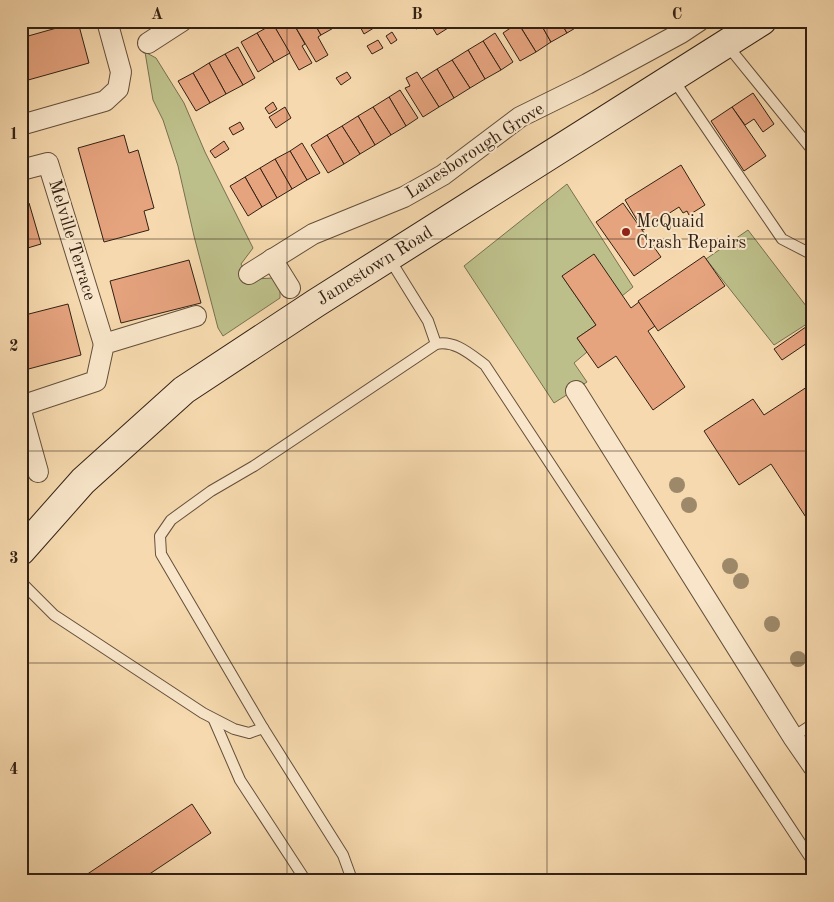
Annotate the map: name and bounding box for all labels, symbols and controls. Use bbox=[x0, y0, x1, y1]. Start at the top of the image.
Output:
text: A bbox=[151, 7, 163, 23]
text: B bbox=[411, 7, 423, 23]
text: C bbox=[672, 7, 682, 23]
street label: Lanesborough Grove bbox=[403, 100, 547, 202]
text: 1 bbox=[9, 127, 19, 143]
street label: Melville Terrace bbox=[45, 177, 99, 303]
place label: McQuaid Crash Repairs bbox=[636, 213, 747, 252]
street label: Jamestown Road bbox=[314, 223, 436, 309]
marker: McQuaid Crash Repairs bbox=[620, 226, 632, 238]
text: 2 bbox=[9, 339, 19, 355]
text: 3 bbox=[9, 551, 19, 567]
text: 4 bbox=[9, 762, 19, 778]

